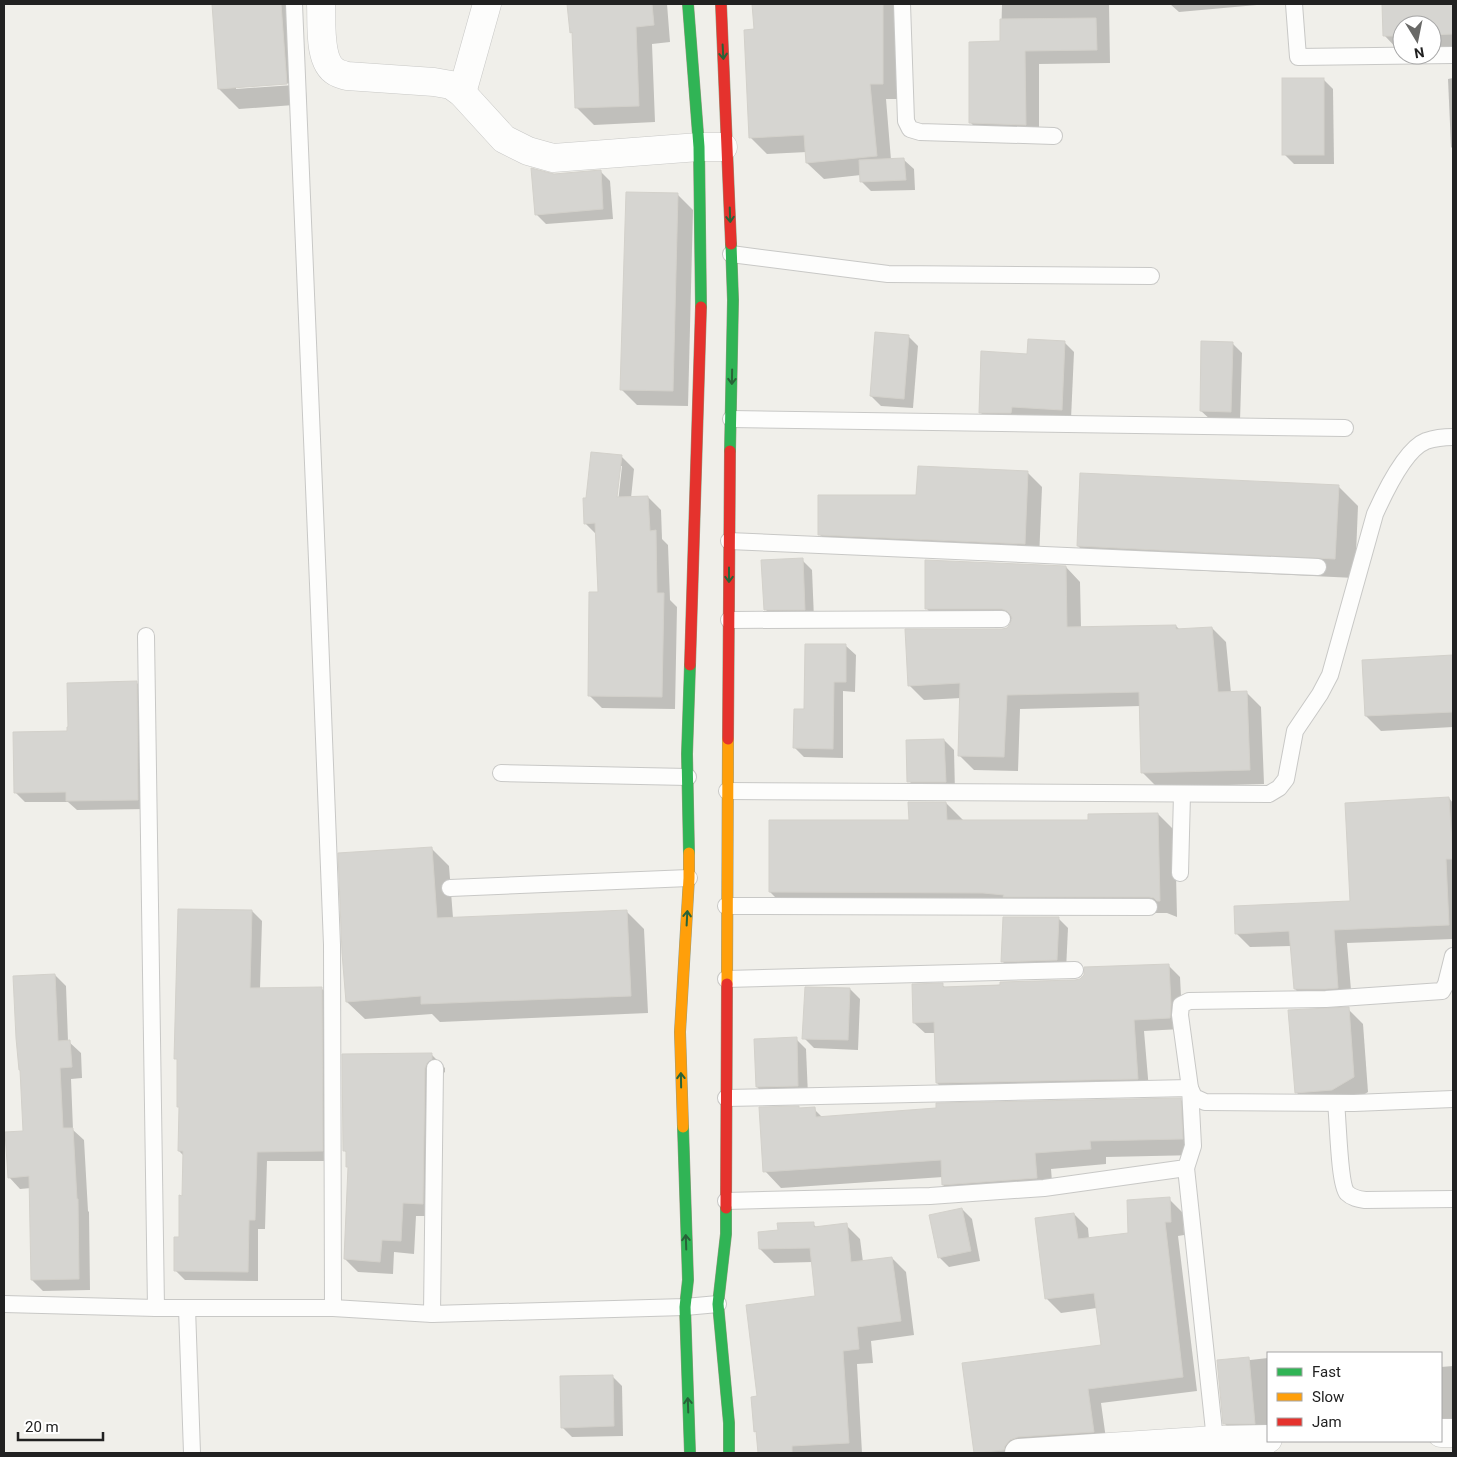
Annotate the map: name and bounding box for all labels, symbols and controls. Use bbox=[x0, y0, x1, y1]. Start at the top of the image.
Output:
north arrow bbox=[1392, 15, 1442, 65]
one-way arrow bbox=[719, 44, 728, 60]
text: N bbox=[1413, 44, 1426, 62]
one-way arrow bbox=[725, 206, 735, 223]
one-way arrow bbox=[727, 369, 736, 385]
one-way arrow bbox=[724, 566, 734, 582]
one-way arrow bbox=[682, 910, 691, 926]
one-way arrow bbox=[677, 1072, 686, 1088]
one-way arrow bbox=[682, 1235, 691, 1251]
legend bbox=[1267, 1352, 1442, 1442]
text: Fast bbox=[1312, 1363, 1341, 1381]
text: Slow bbox=[1312, 1388, 1344, 1406]
one-way arrow bbox=[683, 1397, 693, 1413]
scale bar bbox=[18, 1410, 102, 1442]
text: Jam bbox=[1312, 1413, 1342, 1431]
text: 20 m bbox=[25, 1418, 59, 1436]

